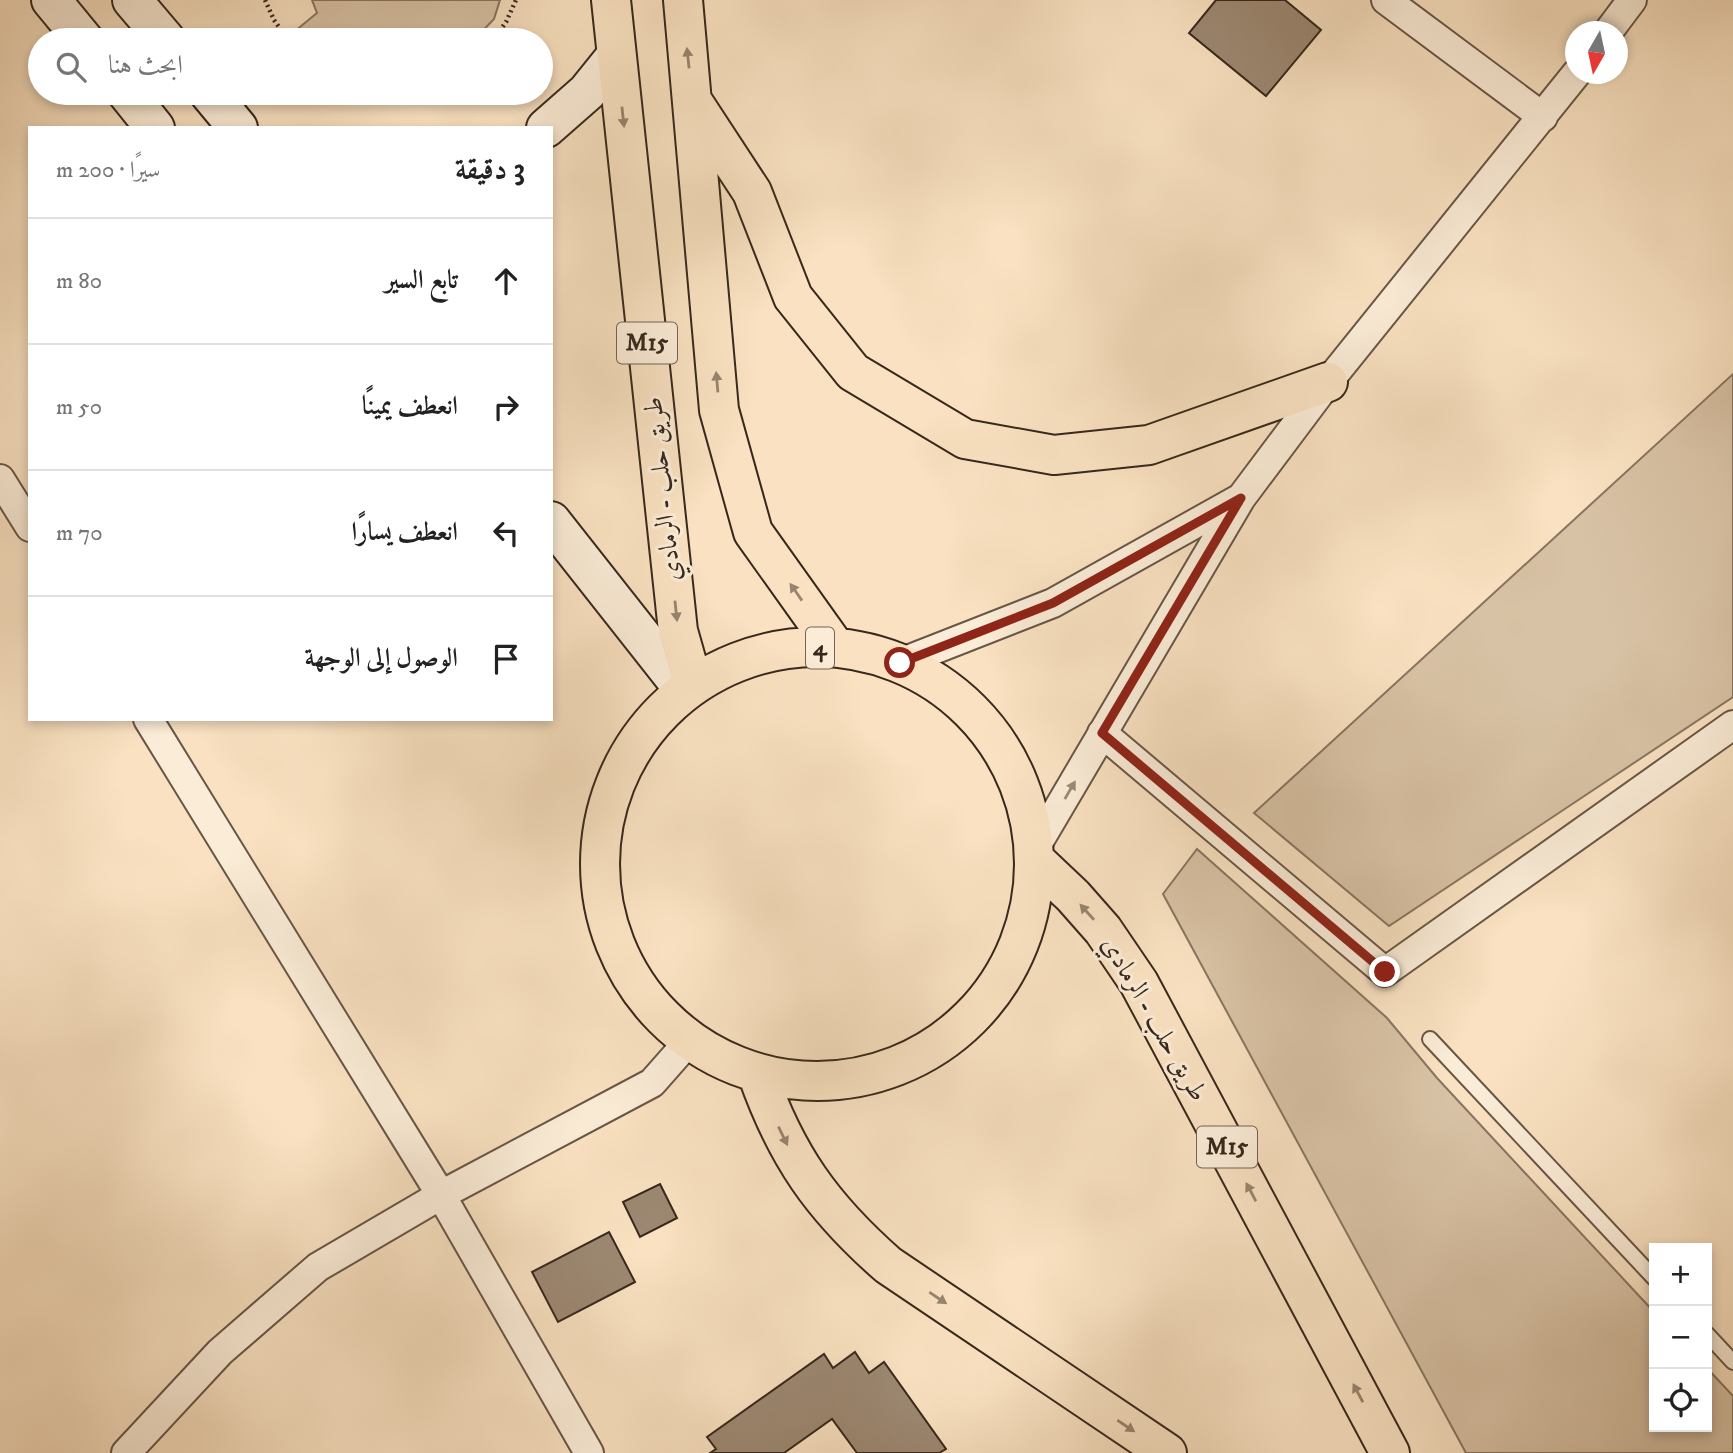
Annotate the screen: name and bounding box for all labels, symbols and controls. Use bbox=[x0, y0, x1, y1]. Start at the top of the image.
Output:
north arrow bbox=[1565, 21, 1628, 84]
search box bbox=[28, 28, 553, 105]
one-way arrow bbox=[683, 47, 694, 69]
icon: search bbox=[52, 48, 90, 86]
text: ابحث هنا bbox=[108, 49, 183, 82]
one-way arrow bbox=[618, 106, 629, 128]
text: 3 دقيقة bbox=[455, 152, 525, 189]
text: سيرًا · 200 m bbox=[56, 156, 160, 185]
icon: ahead bbox=[487, 262, 525, 300]
text: تابع السير bbox=[385, 264, 458, 297]
text: 80 m bbox=[56, 267, 102, 296]
road number: M15 bbox=[617, 322, 677, 364]
one-way arrow bbox=[711, 371, 722, 393]
icon: right bbox=[487, 388, 525, 426]
text: انعطف يمينًا bbox=[362, 390, 458, 423]
text: 50 m bbox=[56, 393, 102, 422]
street label: طريق حلب - الرمادي bbox=[637, 395, 692, 583]
icon: left bbox=[487, 514, 525, 552]
text: انعطف يسارًا bbox=[351, 516, 458, 549]
text: 70 m bbox=[56, 519, 103, 548]
one-way arrow bbox=[789, 583, 803, 601]
one-way arrow bbox=[671, 600, 682, 622]
road number: 4 bbox=[806, 628, 834, 668]
icon: arrive bbox=[487, 640, 525, 678]
text: الوصول إلى الوجهة bbox=[304, 642, 458, 675]
route start bbox=[884, 647, 915, 678]
one-way arrow bbox=[1064, 780, 1076, 800]
one-way arrow bbox=[1079, 903, 1095, 921]
street label: طريق حلب - الرمادي bbox=[1091, 931, 1215, 1109]
route end bbox=[1369, 956, 1400, 987]
one-way arrow bbox=[777, 1126, 788, 1146]
road number: M15 bbox=[1197, 1126, 1257, 1168]
one-way arrow bbox=[1245, 1182, 1257, 1202]
map controls bbox=[1649, 1243, 1712, 1432]
button: + bbox=[1649, 1243, 1712, 1306]
one-way arrow bbox=[929, 1291, 947, 1305]
button: − bbox=[1649, 1306, 1712, 1369]
button: locate bbox=[1649, 1369, 1712, 1432]
one-way arrow bbox=[1352, 1383, 1364, 1403]
one-way arrow bbox=[1117, 1419, 1136, 1432]

